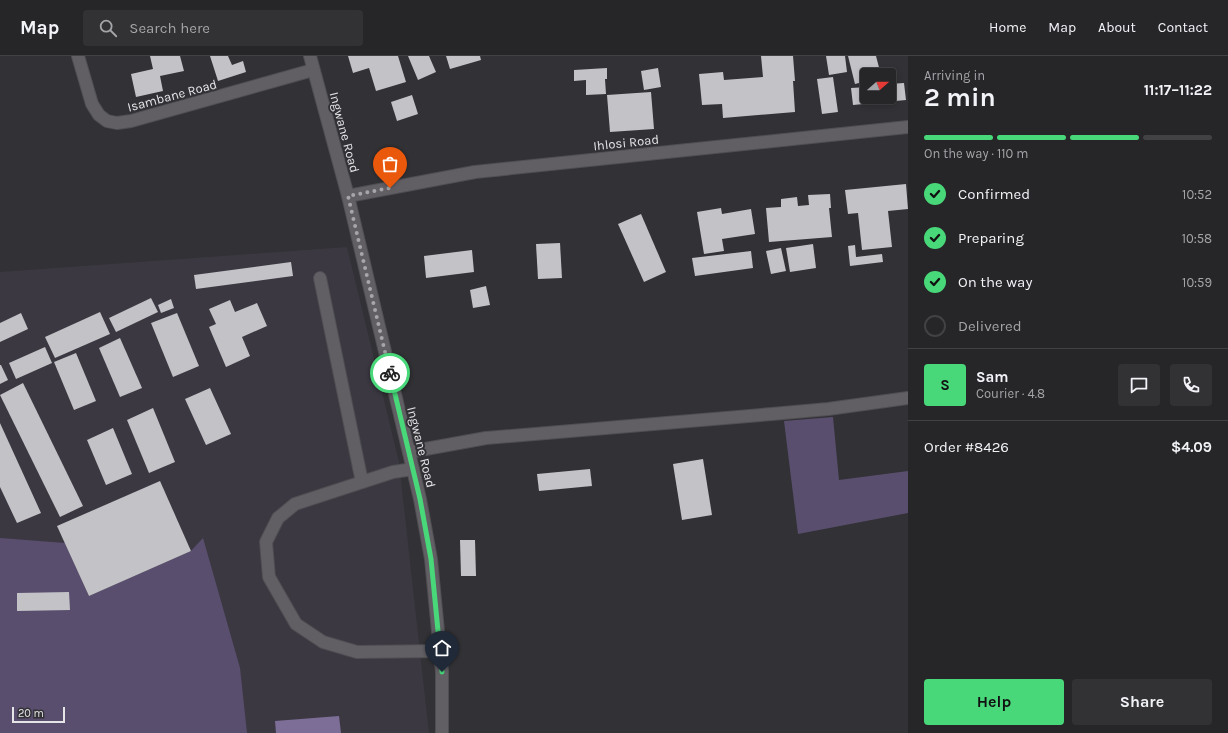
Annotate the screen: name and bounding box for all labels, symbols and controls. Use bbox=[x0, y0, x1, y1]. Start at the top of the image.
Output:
search box bbox=[83, 10, 363, 46]
text: Map bbox=[20, 17, 59, 39]
icon: search bbox=[97, 17, 119, 39]
text: Search here bbox=[129, 19, 210, 37]
text: Home bbox=[989, 19, 1026, 36]
text: Map bbox=[1048, 19, 1076, 36]
text: About bbox=[1098, 19, 1136, 36]
text: Contact bbox=[1158, 19, 1208, 36]
north arrow bbox=[860, 68, 896, 104]
map controls bbox=[860, 68, 896, 104]
text: Arriving in bbox=[924, 68, 985, 83]
street label: Isambane Road bbox=[126, 76, 219, 115]
text: 11:17–11:22 bbox=[1144, 81, 1212, 99]
text: 2 min bbox=[924, 82, 996, 113]
street label: Ingwane Road bbox=[327, 90, 362, 174]
street label: Ihlosi Road bbox=[592, 132, 660, 153]
text: On the way · 110 m bbox=[924, 146, 1029, 161]
pin bbox=[373, 147, 407, 188]
icon: bag bbox=[379, 153, 401, 175]
icon: check bbox=[924, 183, 946, 205]
text: Confirmed bbox=[958, 185, 1030, 203]
text: 10:52 bbox=[1182, 187, 1212, 202]
icon: check bbox=[924, 227, 946, 249]
text: Preparing bbox=[958, 229, 1024, 247]
text: 10:58 bbox=[1182, 231, 1212, 246]
icon: check bbox=[924, 271, 946, 293]
text: On the way bbox=[958, 273, 1032, 291]
text: 10:59 bbox=[1182, 275, 1212, 290]
text: Delivered bbox=[958, 317, 1022, 335]
courier bbox=[370, 353, 410, 393]
icon: bike bbox=[379, 362, 401, 384]
button: chat bbox=[1118, 364, 1160, 406]
button: phone bbox=[1170, 364, 1212, 406]
text: Sam bbox=[976, 368, 1009, 386]
text: S bbox=[940, 376, 950, 394]
text: Courier · 4.8 bbox=[976, 386, 1045, 401]
street label: Ingwane Road bbox=[404, 405, 439, 489]
text: Order #8426 bbox=[924, 438, 1009, 456]
text: $4.09 bbox=[1171, 438, 1212, 456]
pin bbox=[425, 631, 459, 672]
icon: home bbox=[431, 637, 453, 659]
button: Help bbox=[924, 679, 1064, 725]
button: Share bbox=[1072, 679, 1212, 725]
scale bar bbox=[12, 705, 65, 724]
text: 20 m bbox=[18, 707, 44, 720]

